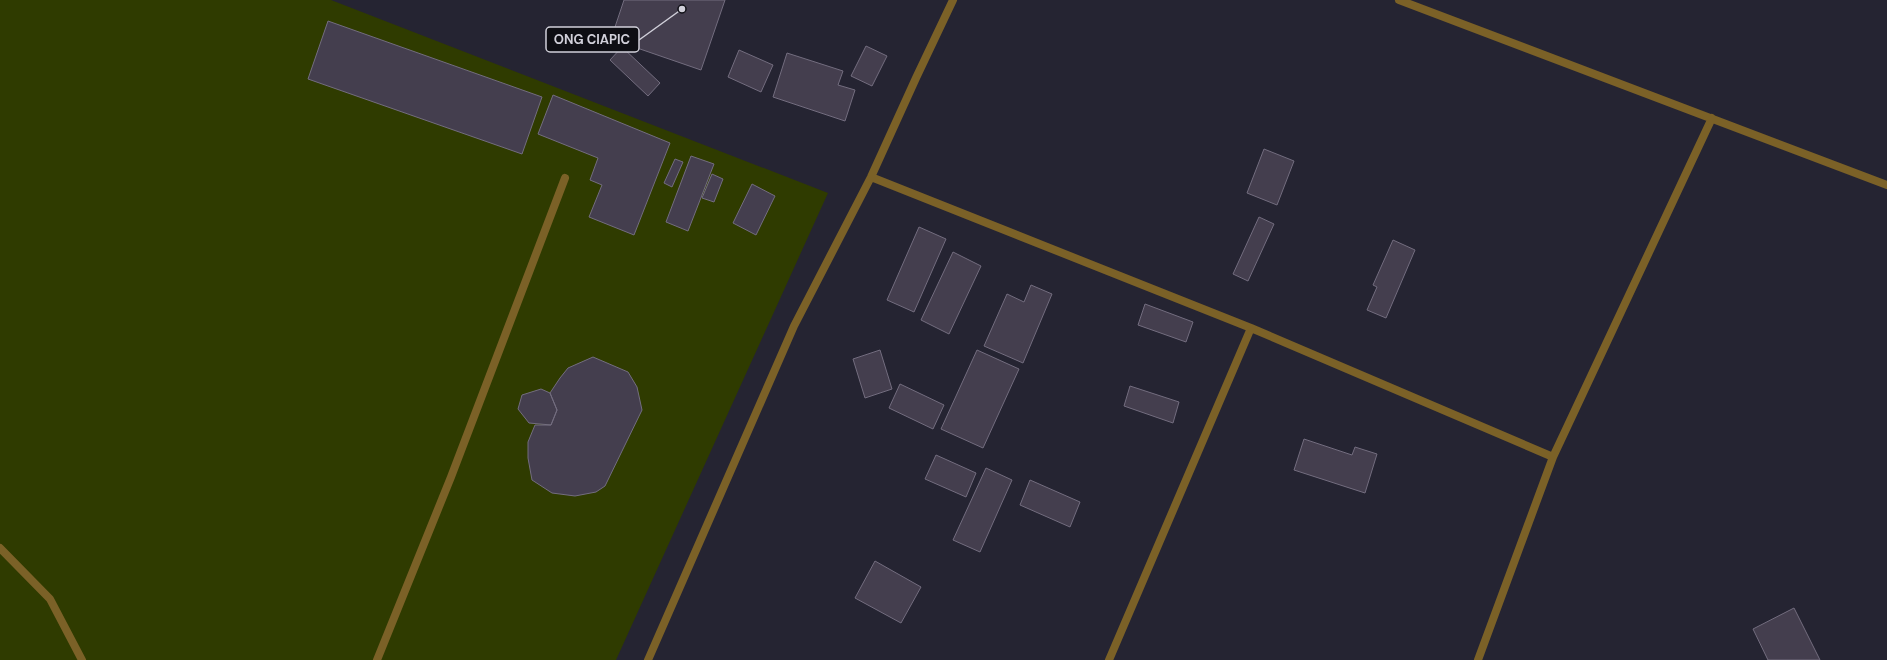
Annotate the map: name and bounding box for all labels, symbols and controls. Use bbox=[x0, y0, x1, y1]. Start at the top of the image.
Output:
callout: ONG CIAPIC bbox=[546, 27, 639, 52]
text: ONG CIAPIC bbox=[554, 31, 630, 48]

